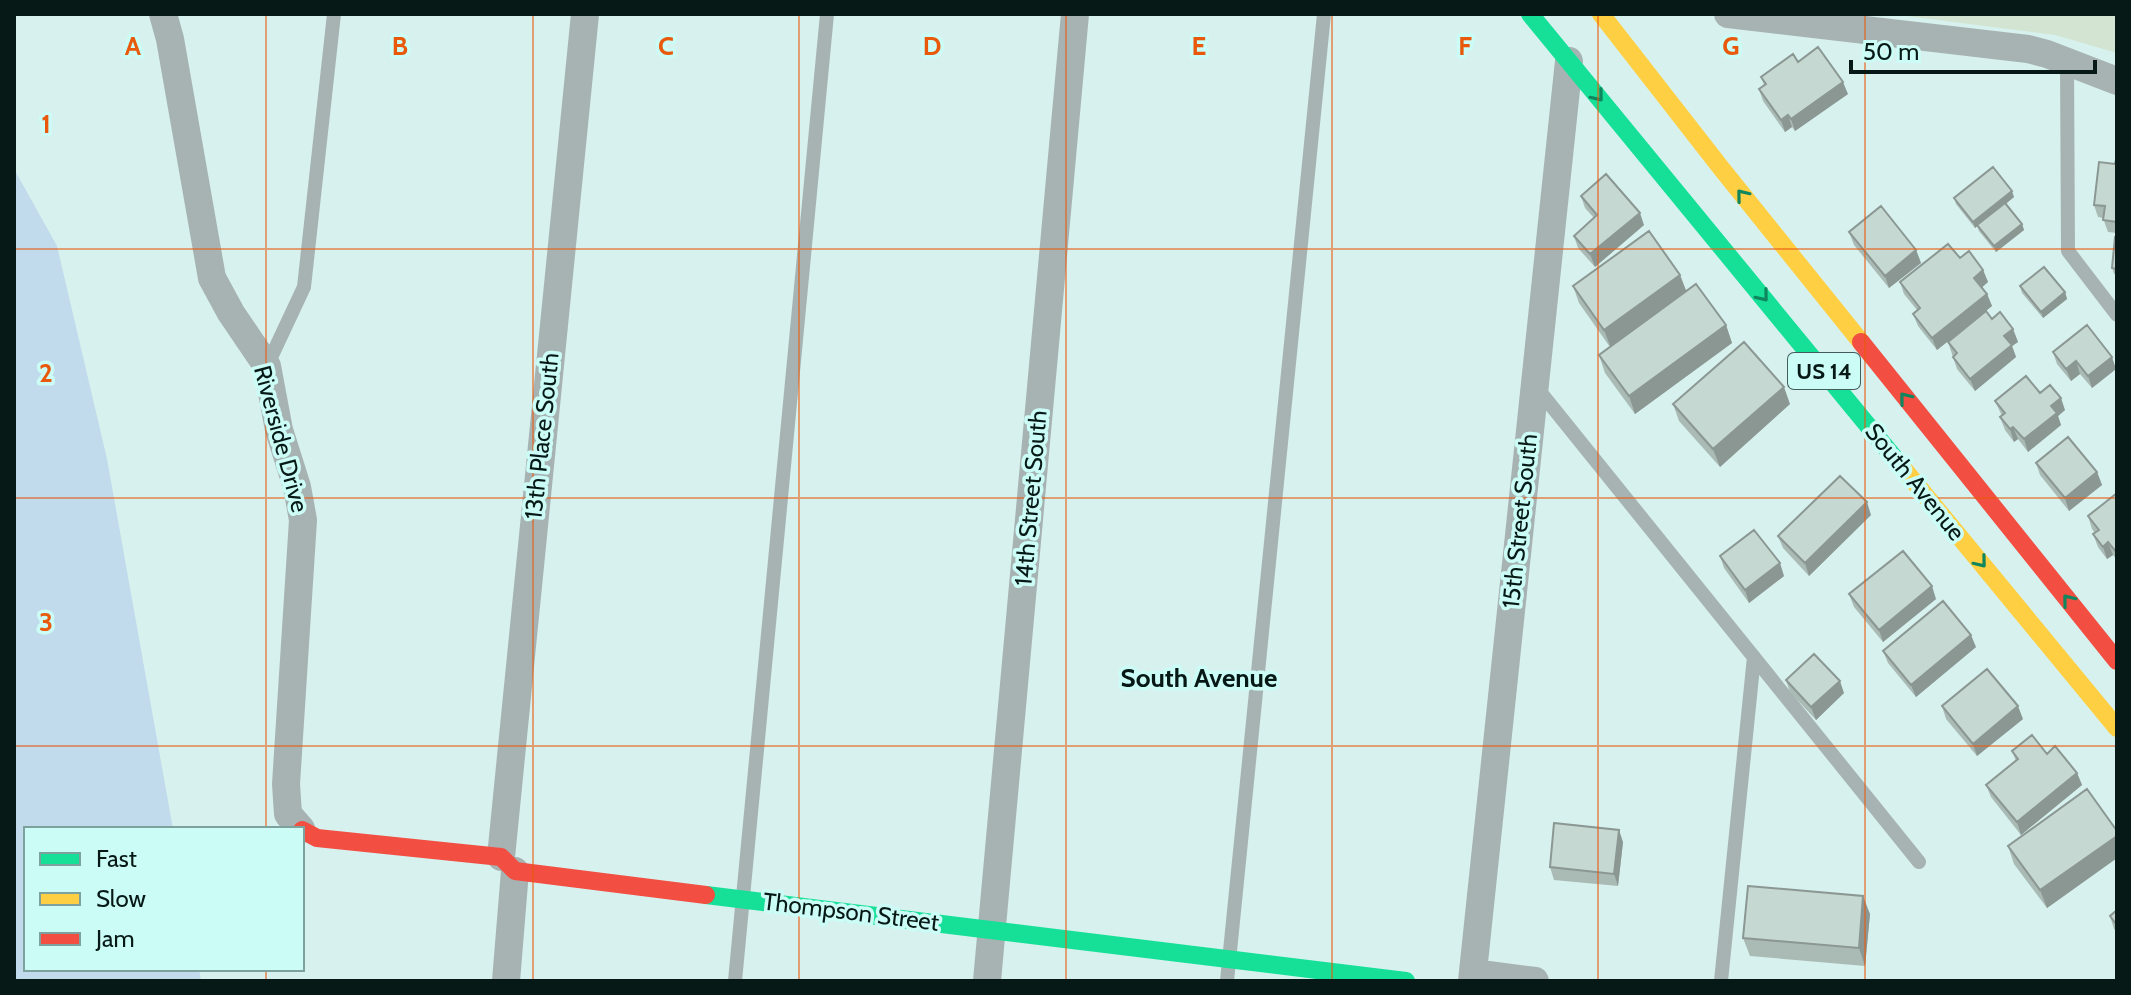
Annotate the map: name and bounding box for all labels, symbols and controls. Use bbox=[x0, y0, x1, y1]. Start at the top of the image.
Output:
scale bar bbox=[1851, 24, 2095, 74]
text: A bbox=[125, 30, 142, 62]
text: B bbox=[392, 30, 408, 62]
text: C bbox=[658, 30, 674, 62]
text: D bbox=[923, 30, 941, 62]
text: E bbox=[1192, 30, 1206, 62]
text: F bbox=[1458, 30, 1472, 62]
text: G bbox=[1722, 30, 1740, 62]
text: 50 m bbox=[1863, 37, 1919, 66]
one-way arrow bbox=[1588, 86, 1603, 101]
text: 1 bbox=[41, 108, 51, 140]
one-way arrow bbox=[1737, 190, 1752, 204]
one-way arrow bbox=[1753, 287, 1768, 302]
street label: 13th Place South bbox=[518, 351, 565, 521]
road number: US 14 bbox=[1788, 353, 1860, 389]
text: 2 bbox=[39, 357, 53, 389]
street label: Riverside Drive bbox=[248, 362, 315, 515]
one-way arrow bbox=[1900, 392, 1914, 407]
street label: 14th Street South bbox=[1008, 409, 1053, 587]
street label: South Avenue bbox=[1859, 417, 1971, 546]
street label: 15th Street South bbox=[1496, 432, 1543, 610]
one-way arrow bbox=[1971, 553, 1986, 567]
one-way arrow bbox=[2063, 595, 2078, 609]
text: 3 bbox=[39, 606, 53, 638]
district label: South Avenue bbox=[1121, 662, 1277, 694]
legend bbox=[24, 827, 304, 971]
text: Fast bbox=[96, 844, 137, 873]
text: Slow bbox=[96, 884, 146, 913]
street label: Thompson Street bbox=[762, 886, 941, 937]
text: Jam bbox=[95, 924, 134, 953]

